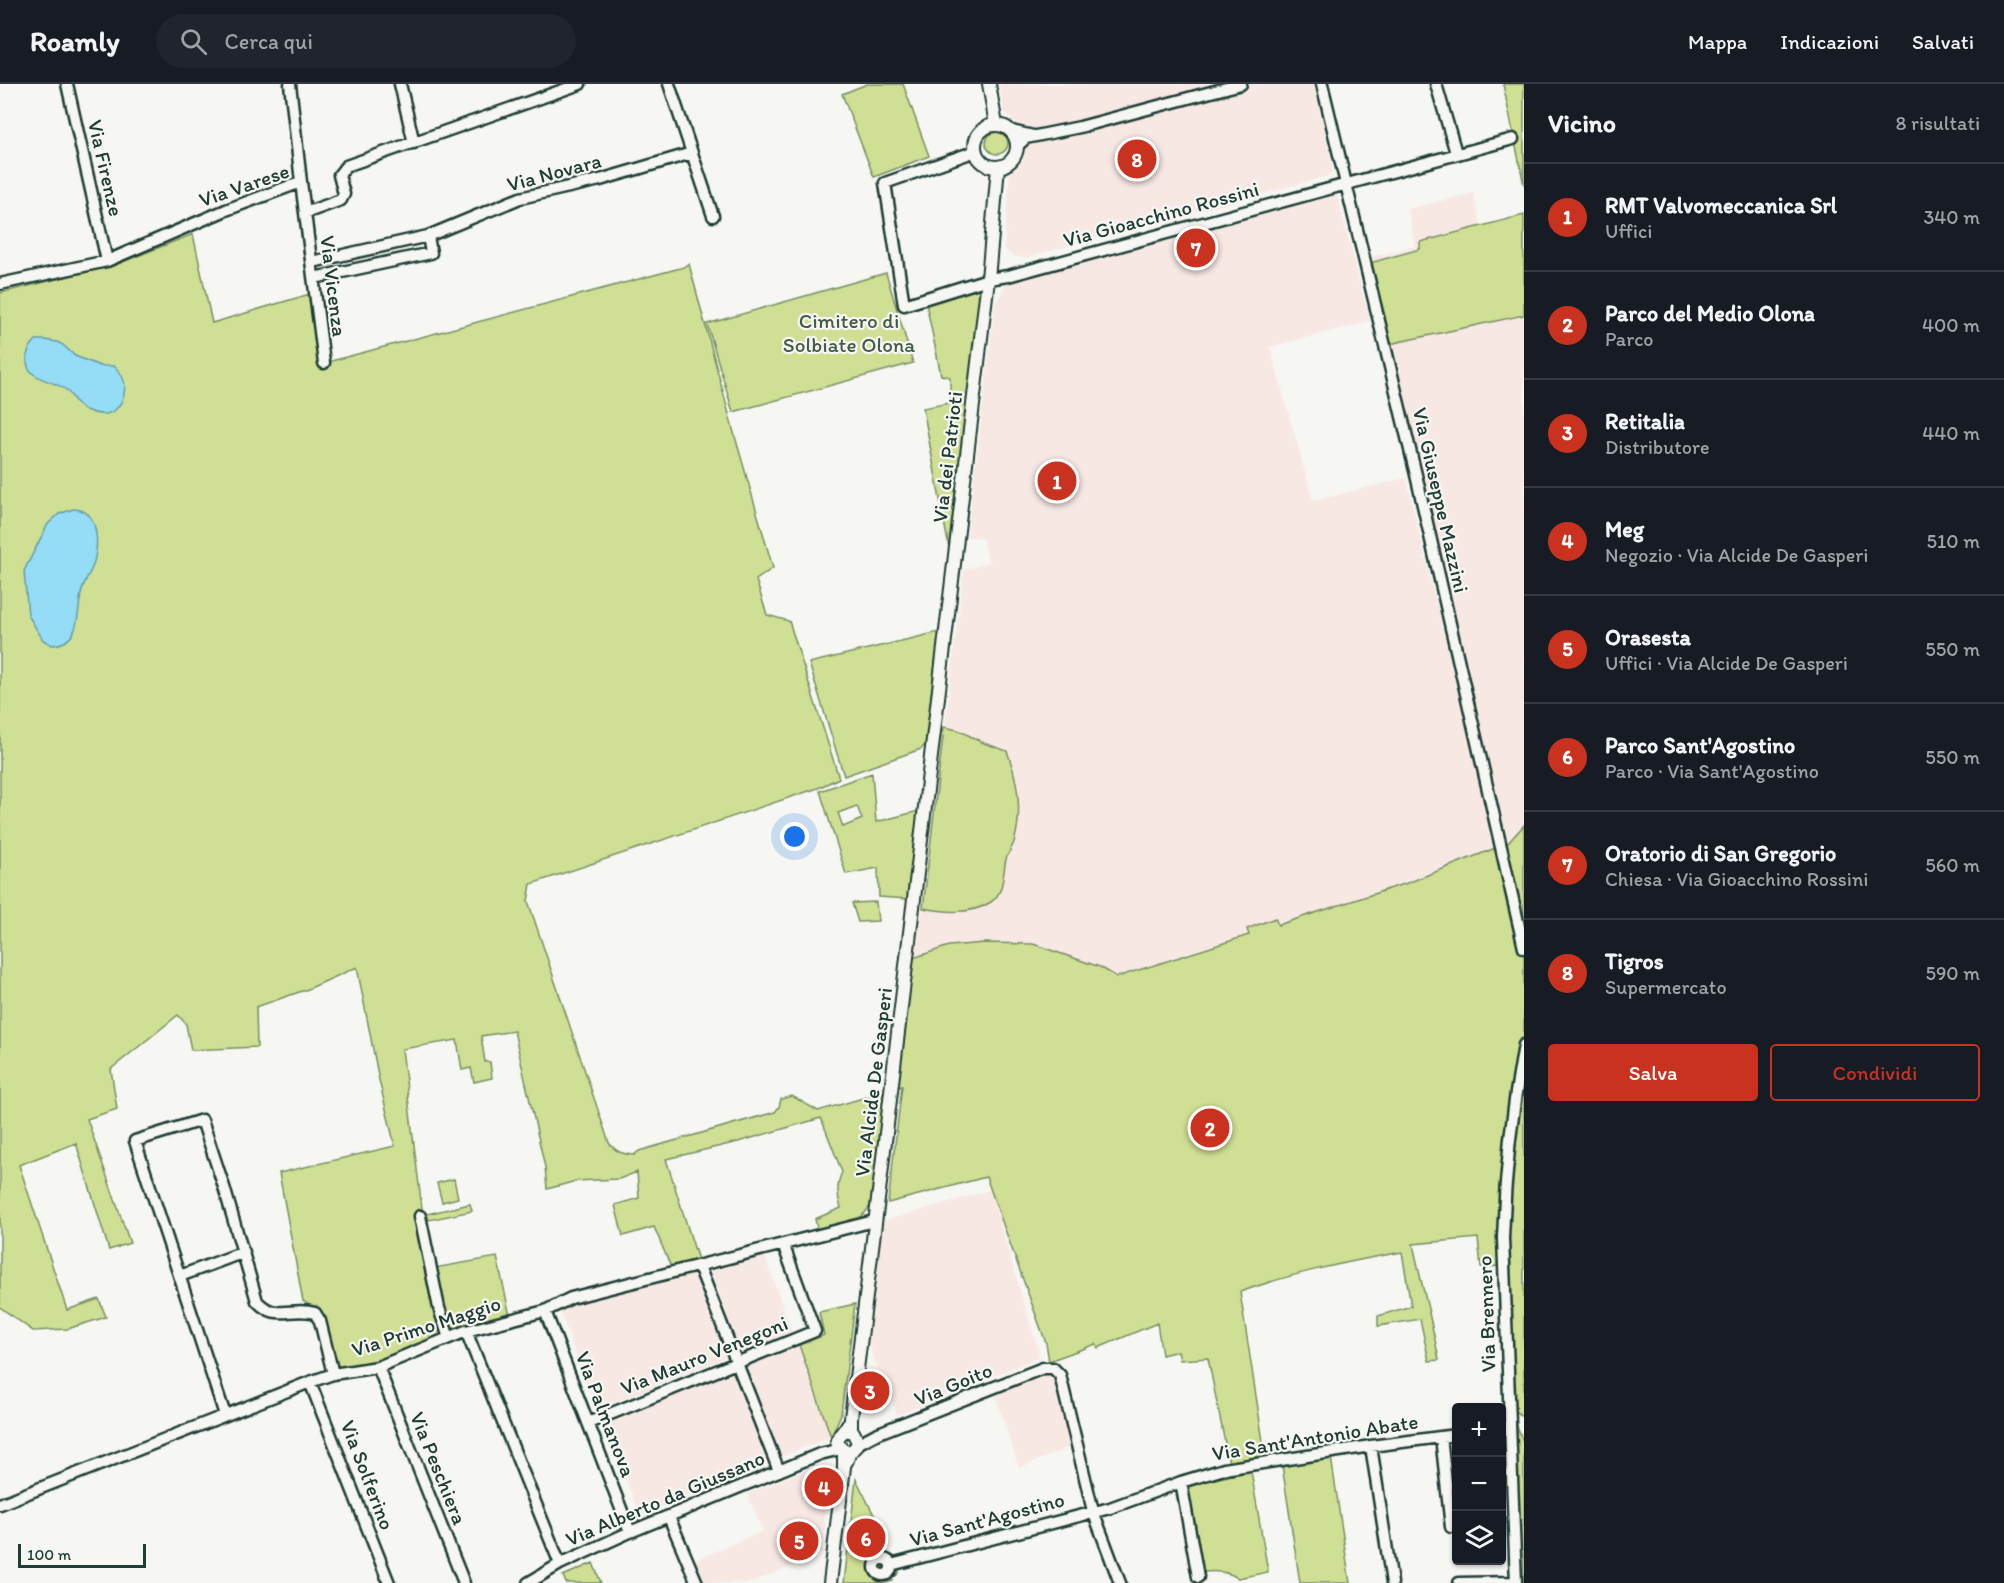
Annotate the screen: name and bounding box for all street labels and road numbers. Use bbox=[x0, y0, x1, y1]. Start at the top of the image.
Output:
street label: Via Firenze bbox=[83, 117, 129, 219]
street label: Via Novara bbox=[504, 147, 604, 197]
street label: Via Varese bbox=[196, 158, 292, 212]
street label: Via Gioacchino Rossini bbox=[1060, 176, 1262, 252]
street label: Via Vicenza bbox=[315, 234, 353, 338]
street label: Via dei Patrioti bbox=[927, 390, 967, 524]
street label: Via Giuseppe Mazzini bbox=[1408, 405, 1474, 595]
street label: Via Alcide De Gasperi bbox=[849, 986, 897, 1178]
street label: Via Brennero bbox=[1471, 1255, 1501, 1373]
street label: Via Primo Maggio bbox=[348, 1290, 504, 1362]
street label: Via Mauro Venegoni bbox=[617, 1310, 791, 1400]
street label: Via Palmanova bbox=[571, 1348, 641, 1481]
street label: Via Goito bbox=[910, 1357, 996, 1411]
street label: Via Peschiera bbox=[405, 1408, 473, 1528]
street label: Via Sant'Antonio Abate bbox=[1210, 1408, 1420, 1466]
street label: Via Solferino bbox=[336, 1417, 400, 1533]
street label: Via Alberto da Giussano bbox=[562, 1445, 768, 1551]
street label: Via Sant'Agostino bbox=[907, 1486, 1067, 1552]

